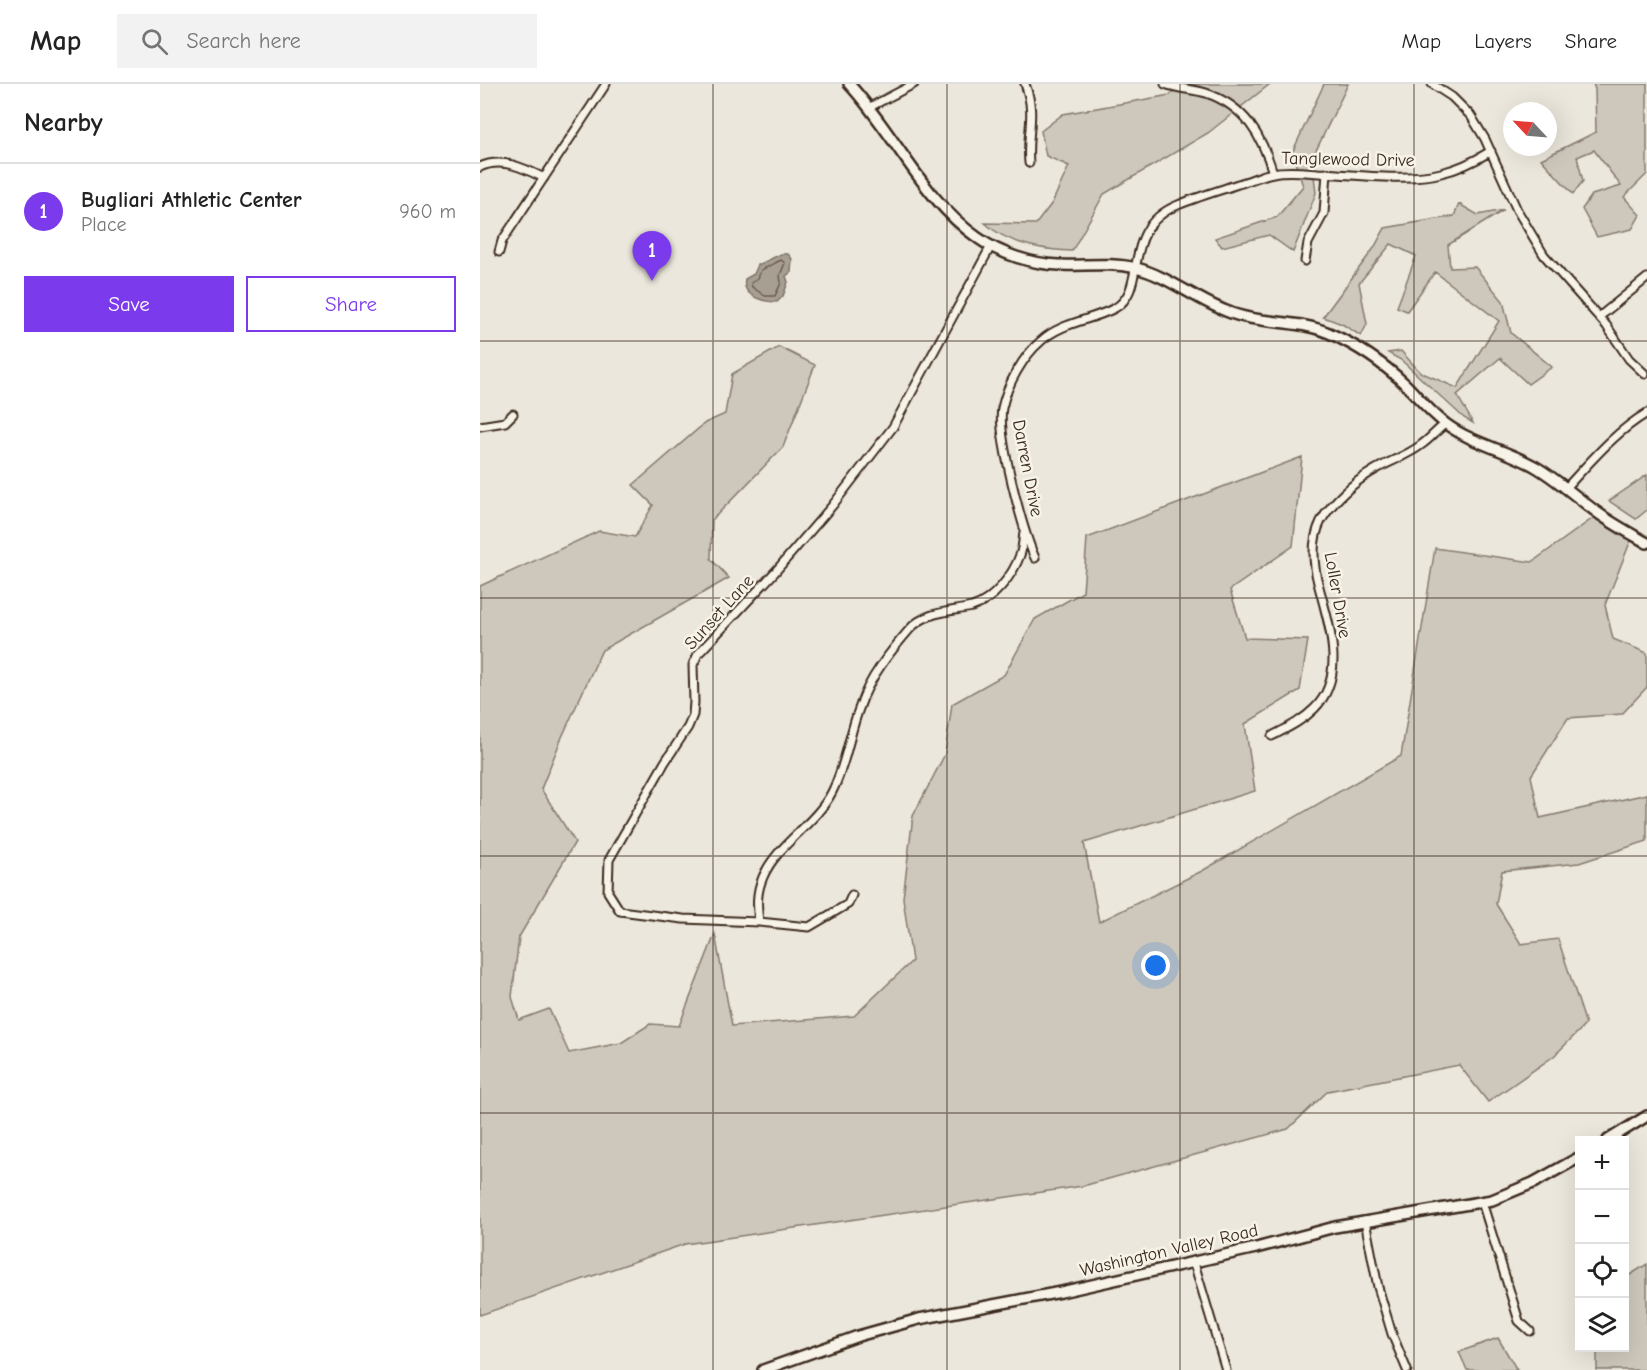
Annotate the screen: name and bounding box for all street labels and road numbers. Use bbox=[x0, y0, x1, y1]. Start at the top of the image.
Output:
street label: Tanglewood Drive bbox=[1281, 148, 1415, 171]
street label: Darren Drive bbox=[1008, 418, 1047, 518]
street label: Loller Drive bbox=[1320, 550, 1355, 640]
street label: Sunset Lane bbox=[680, 571, 759, 654]
street label: Washington Valley Road bbox=[1078, 1220, 1260, 1281]

